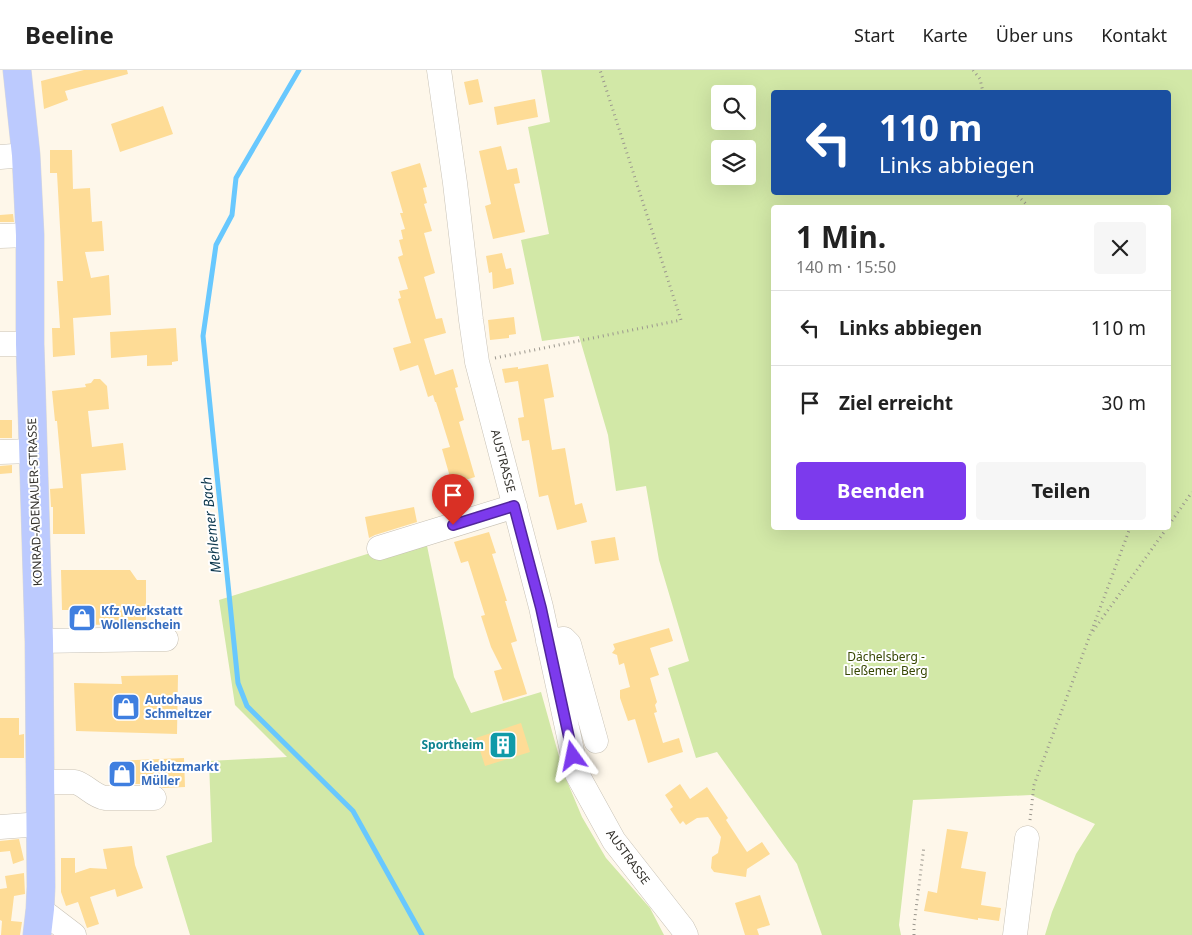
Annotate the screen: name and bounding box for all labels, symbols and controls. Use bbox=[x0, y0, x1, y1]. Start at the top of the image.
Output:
text: Beeline bbox=[25, 18, 114, 51]
text: Start bbox=[854, 23, 894, 47]
text: Karte bbox=[922, 23, 968, 47]
text: Über uns bbox=[996, 23, 1073, 47]
text: Kontakt bbox=[1101, 23, 1167, 47]
map controls bbox=[711, 85, 756, 185]
button: search bbox=[711, 85, 756, 130]
text: 110 m bbox=[879, 104, 982, 151]
icon: left bbox=[796, 110, 861, 175]
button: layers bbox=[711, 140, 756, 185]
text: Links abbiegen bbox=[879, 149, 1035, 179]
text: 1 Min. bbox=[796, 216, 886, 257]
button: close bbox=[1094, 222, 1146, 274]
text: 140 m · 15:50 bbox=[796, 256, 896, 278]
icon: left bbox=[796, 314, 824, 342]
text: Links abbiegen bbox=[839, 315, 982, 341]
text: 110 m bbox=[1091, 315, 1146, 341]
icon: arrive bbox=[796, 389, 824, 417]
text: Ziel erreicht bbox=[839, 390, 953, 416]
text: 30 m bbox=[1102, 390, 1146, 416]
street label: KONRAD-ADENAUER-STRASSE bbox=[23, 418, 46, 586]
street label: AUSTRASSE bbox=[487, 427, 520, 494]
button: Beenden bbox=[796, 462, 966, 520]
button: Teilen bbox=[976, 462, 1146, 520]
pin bbox=[432, 474, 474, 525]
water label: Mehlemer Bach bbox=[196, 476, 225, 574]
icon: arrive bbox=[439, 481, 467, 509]
place label: Kfz Werkstatt Wollenschein bbox=[101, 602, 183, 633]
shop icon: Kfz Werkstatt Wollenschein bbox=[67, 603, 97, 633]
park label: Dächelsberg - Ließemer Berg bbox=[844, 648, 928, 679]
place label: Autohaus Schmeltzer bbox=[145, 691, 212, 722]
shop icon: Autohaus Schmeltzer bbox=[111, 692, 141, 722]
position arrow bbox=[546, 729, 598, 781]
building icon: Sportheim bbox=[488, 730, 518, 760]
place label: Sportheim bbox=[421, 736, 484, 753]
place label: Kiebitzmarkt Müller bbox=[141, 758, 219, 789]
shop icon: Kiebitzmarkt Müller bbox=[107, 759, 137, 789]
street label: AUSTRASSE bbox=[603, 826, 654, 888]

